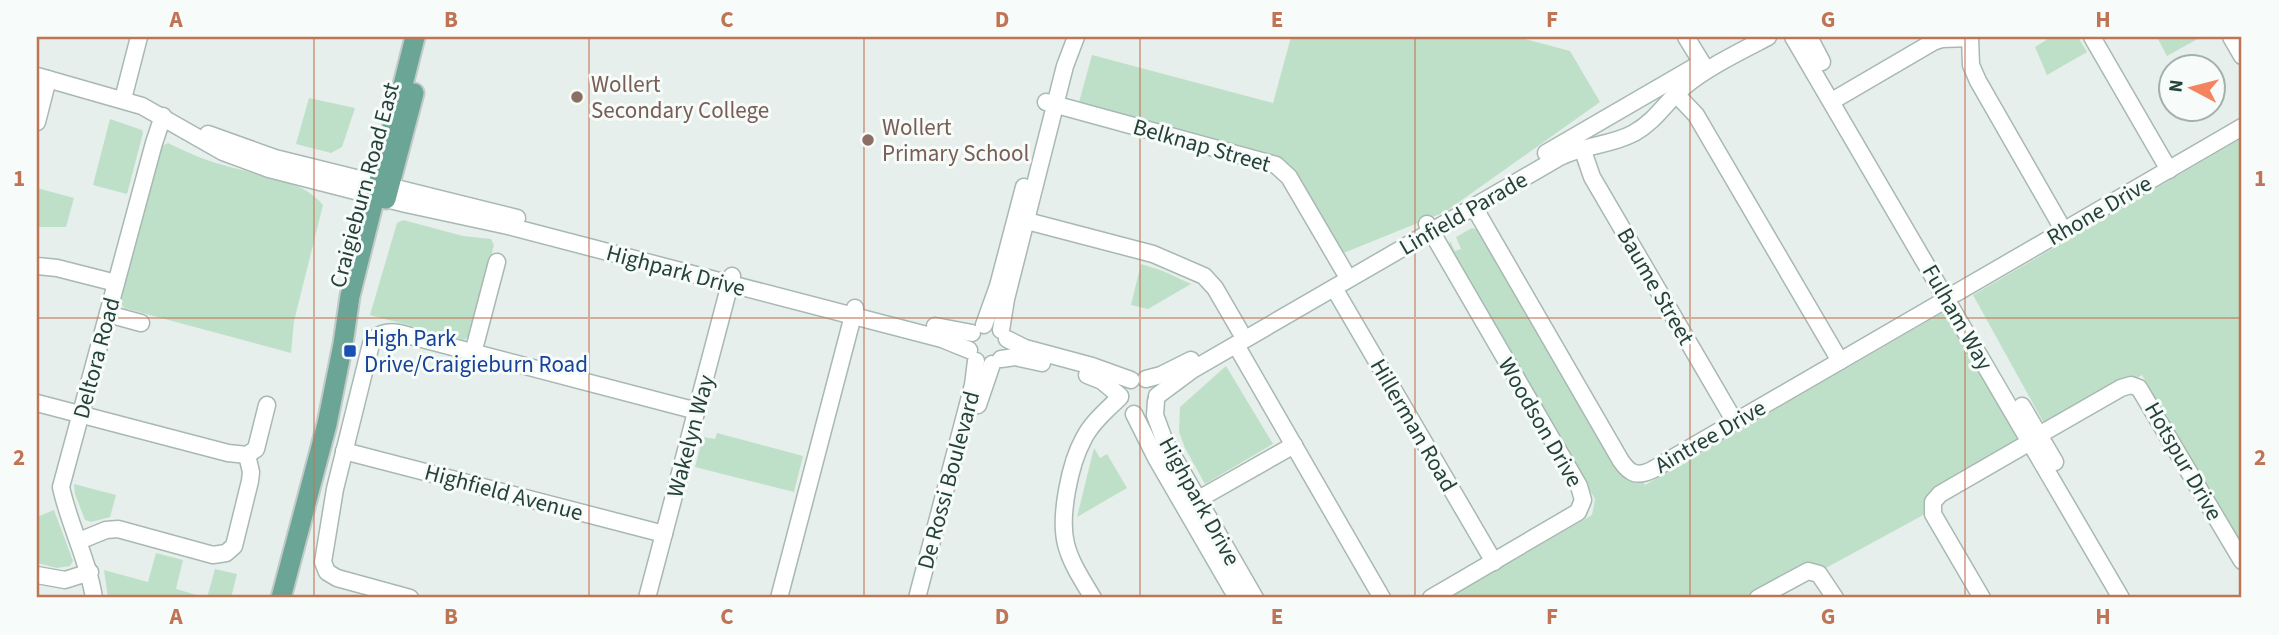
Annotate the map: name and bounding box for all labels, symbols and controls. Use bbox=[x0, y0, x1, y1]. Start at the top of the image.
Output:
text: A bbox=[168, 3, 183, 36]
text: B bbox=[444, 3, 458, 36]
text: C bbox=[720, 3, 734, 36]
text: D bbox=[995, 3, 1009, 36]
text: E bbox=[1271, 3, 1283, 36]
text: F bbox=[1546, 3, 1558, 36]
text: G bbox=[1821, 3, 1835, 36]
text: H bbox=[2095, 3, 2111, 36]
north arrow bbox=[2156, 52, 2226, 122]
place label: Wollert Secondary College bbox=[591, 68, 769, 127]
street label: Craigieburn Road East bbox=[321, 78, 408, 292]
text: N bbox=[2162, 78, 2191, 94]
marker: Wollert Secondary College bbox=[569, 89, 585, 105]
street label: Belknap Street bbox=[1129, 110, 1275, 181]
place label: Wollert Primary School bbox=[882, 111, 1029, 170]
marker: Wollert Primary School bbox=[860, 132, 876, 148]
text: 1 bbox=[13, 162, 25, 195]
text: 1 bbox=[2254, 162, 2266, 195]
street label: Linfield Parade bbox=[1393, 163, 1534, 264]
street label: Rhone Drive bbox=[2041, 167, 2158, 254]
street label: Baume Street bbox=[1609, 222, 1703, 351]
street label: Highpark Drive bbox=[603, 236, 749, 305]
street label: Fulham Way bbox=[1914, 258, 2001, 376]
street label: Deltora Road bbox=[64, 294, 129, 422]
place label: High Park Drive/Craigieburn Road bbox=[364, 322, 588, 381]
marker: High Park Drive/Craigieburn Road bbox=[342, 343, 358, 359]
street label: Woodson Drive bbox=[1490, 351, 1591, 493]
street label: Hillerman Road bbox=[1362, 352, 1465, 498]
street label: Wakelyn Way bbox=[658, 371, 723, 501]
street label: De Rossi Boulevard bbox=[909, 387, 988, 573]
street label: Aintree Drive bbox=[1649, 391, 1772, 482]
street label: Hotspur Drive bbox=[2136, 396, 2231, 527]
street label: Highpark Drive bbox=[1151, 431, 1249, 572]
text: 2 bbox=[13, 441, 25, 474]
text: 2 bbox=[2254, 441, 2266, 474]
street label: Highfield Avenue bbox=[421, 455, 587, 529]
text: A bbox=[168, 600, 183, 633]
text: B bbox=[444, 600, 458, 633]
text: C bbox=[720, 600, 734, 633]
text: D bbox=[995, 600, 1009, 633]
text: E bbox=[1271, 600, 1283, 633]
text: F bbox=[1546, 600, 1558, 633]
text: G bbox=[1821, 600, 1835, 633]
text: H bbox=[2095, 600, 2111, 633]

